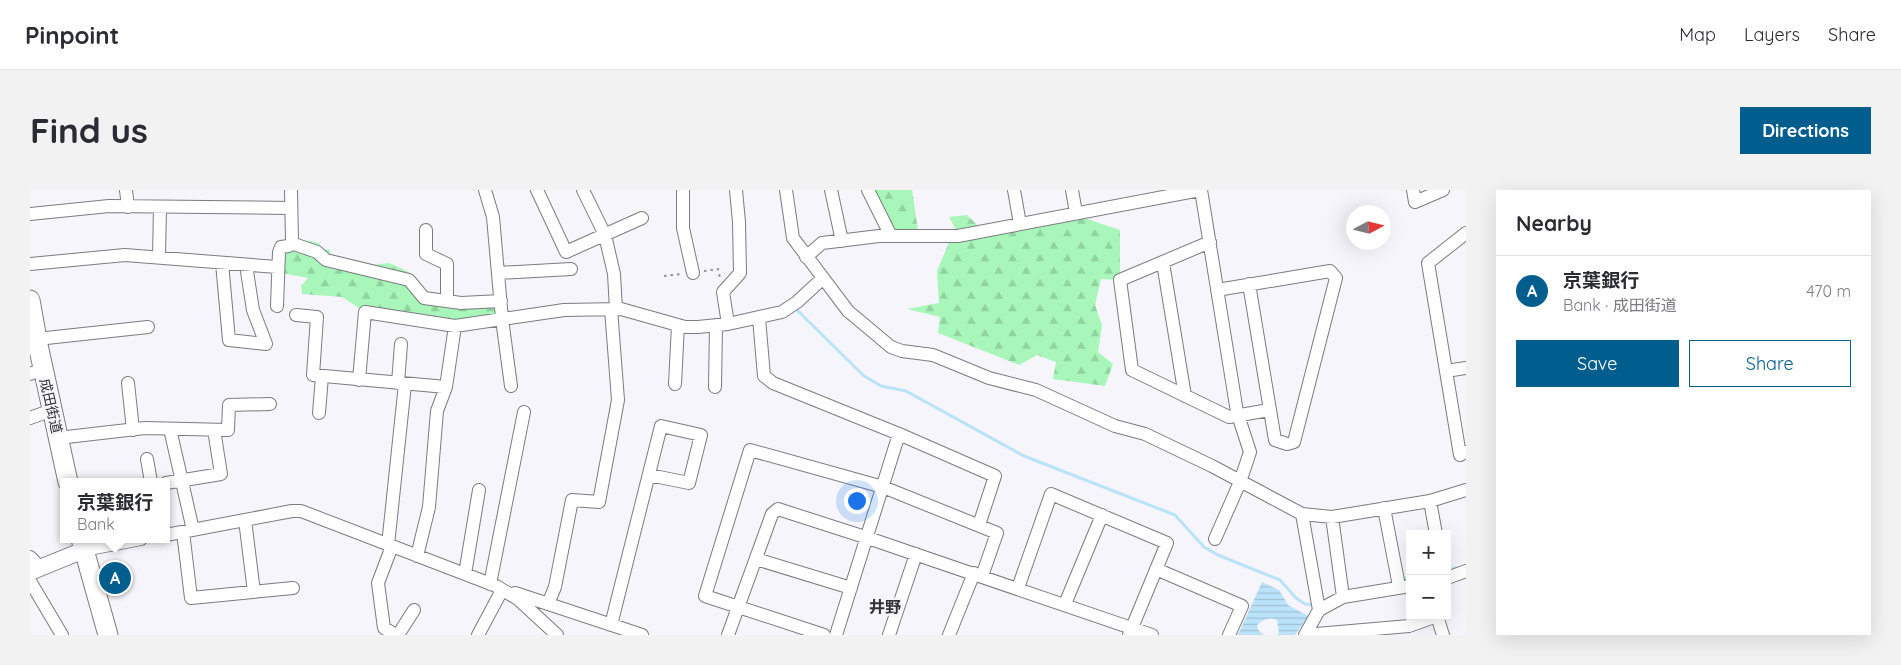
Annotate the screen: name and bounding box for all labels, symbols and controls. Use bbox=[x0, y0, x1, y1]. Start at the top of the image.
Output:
text: Pinpoint bbox=[25, 20, 119, 50]
text: Map bbox=[1679, 23, 1716, 46]
text: Layers bbox=[1744, 23, 1800, 46]
text: Share bbox=[1828, 23, 1876, 46]
button: Directions bbox=[1740, 107, 1871, 154]
text: Find us bbox=[30, 108, 148, 152]
north arrow bbox=[1346, 205, 1391, 250]
text: Nearby bbox=[1516, 210, 1592, 236]
text: 京葉銀行 bbox=[1563, 268, 1639, 292]
text: A bbox=[1527, 281, 1537, 301]
text: 470 m bbox=[1806, 281, 1851, 301]
text: Bank · 成田街道 bbox=[1563, 295, 1677, 315]
button: Save bbox=[1516, 340, 1679, 387]
button: Share bbox=[1689, 340, 1851, 387]
street label: 成田街道 bbox=[36, 377, 66, 435]
popup bbox=[60, 478, 170, 543]
your location bbox=[844, 488, 870, 514]
text: 京葉銀行 bbox=[77, 490, 153, 514]
text: Bank bbox=[77, 514, 115, 534]
map controls bbox=[1406, 530, 1451, 620]
button: + bbox=[1406, 530, 1451, 575]
pin: A bbox=[99, 559, 131, 597]
button: − bbox=[1406, 575, 1451, 620]
district label: 井野 bbox=[869, 597, 901, 617]

